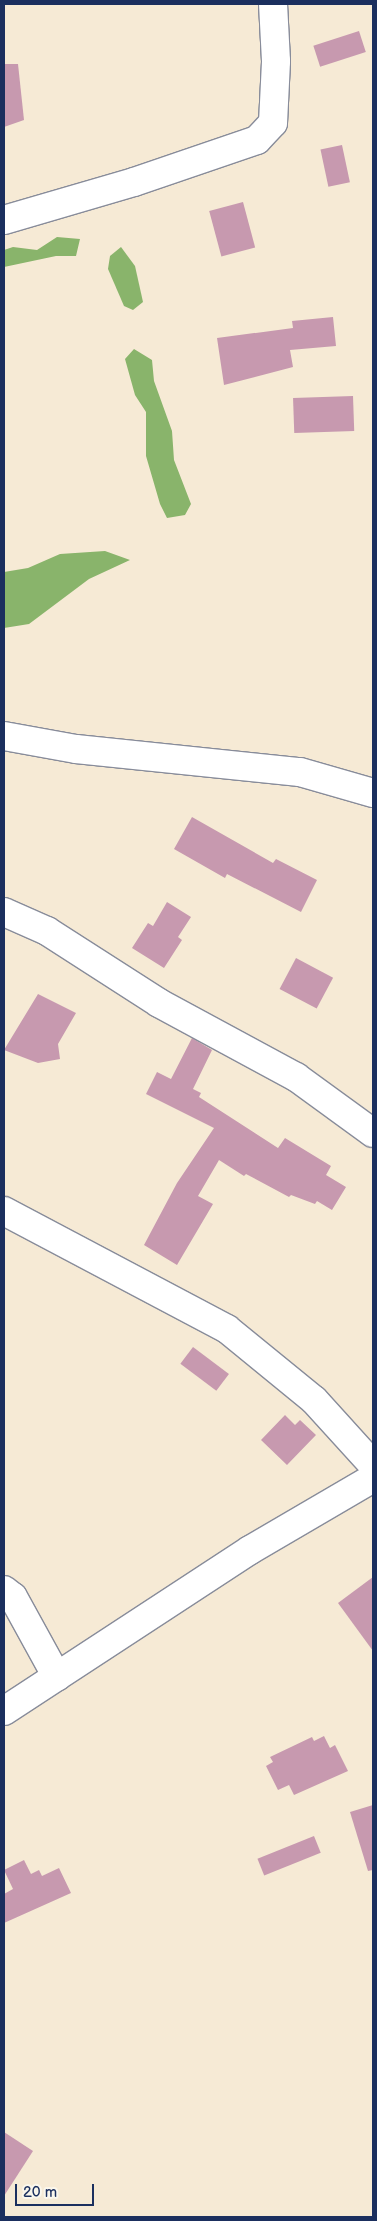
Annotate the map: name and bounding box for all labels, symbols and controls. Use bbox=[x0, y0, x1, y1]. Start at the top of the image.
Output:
scale bar bbox=[18, 2174, 96, 2206]
text: 20 m bbox=[23, 2183, 57, 2202]

